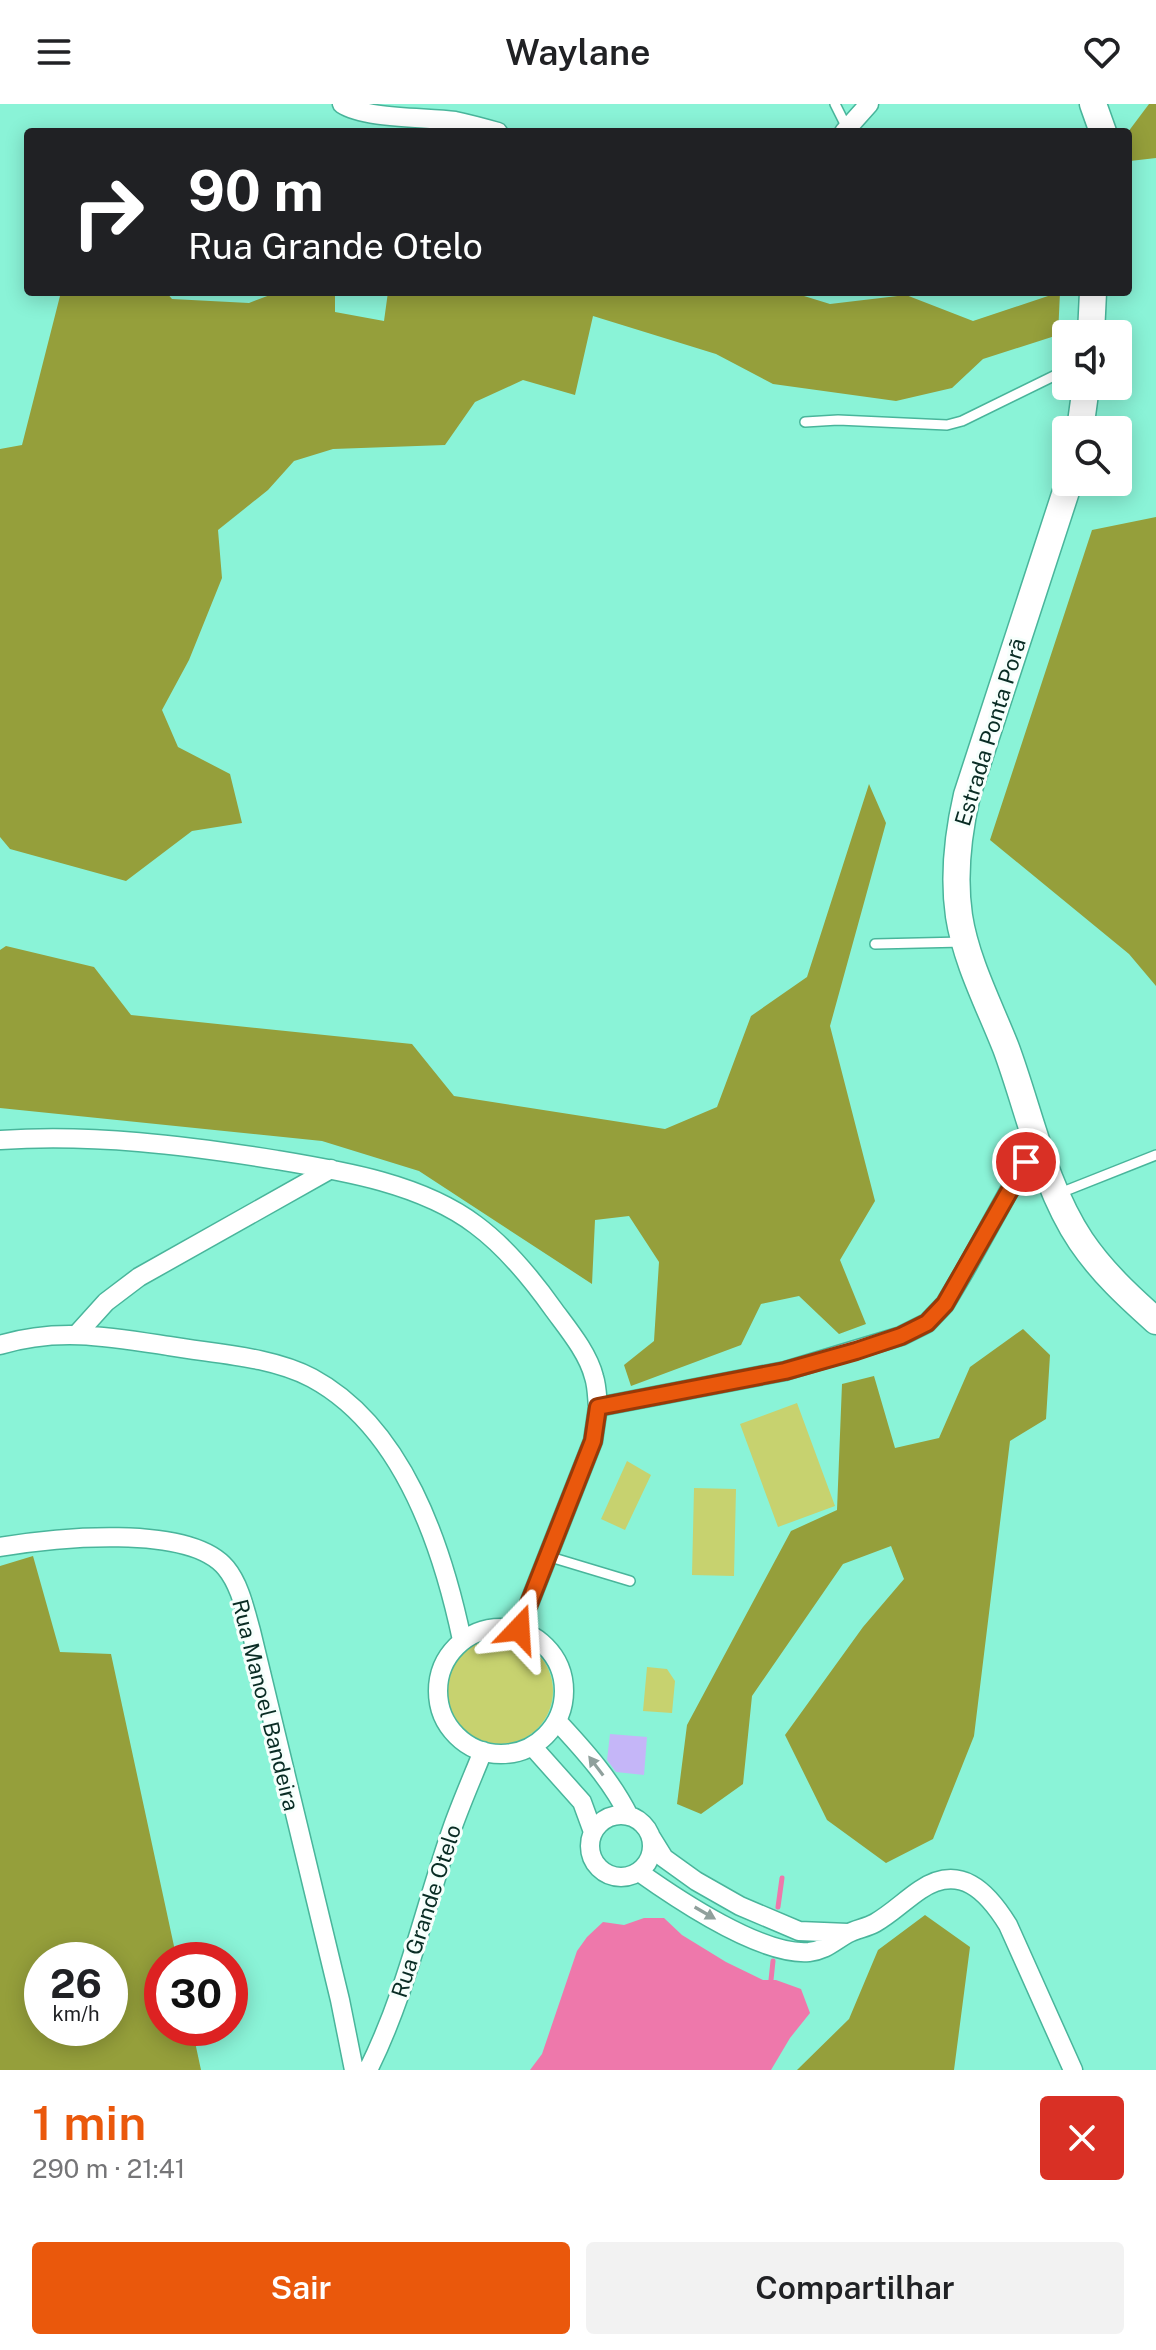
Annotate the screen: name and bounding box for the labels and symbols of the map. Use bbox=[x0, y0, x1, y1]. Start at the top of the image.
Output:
street label: Estrada Ponta Porã bbox=[949, 635, 1031, 829]
pin bbox=[992, 1128, 1060, 1196]
position arrow bbox=[477, 1587, 561, 1671]
street label: Rua Manoel Bandeira bbox=[227, 1596, 305, 1814]
one-way arrow bbox=[589, 1755, 605, 1776]
street label: Rua Grande Otelo bbox=[386, 1821, 466, 2001]
one-way arrow bbox=[694, 1906, 716, 1920]
speed limit sign: 30 bbox=[144, 1942, 248, 2046]

